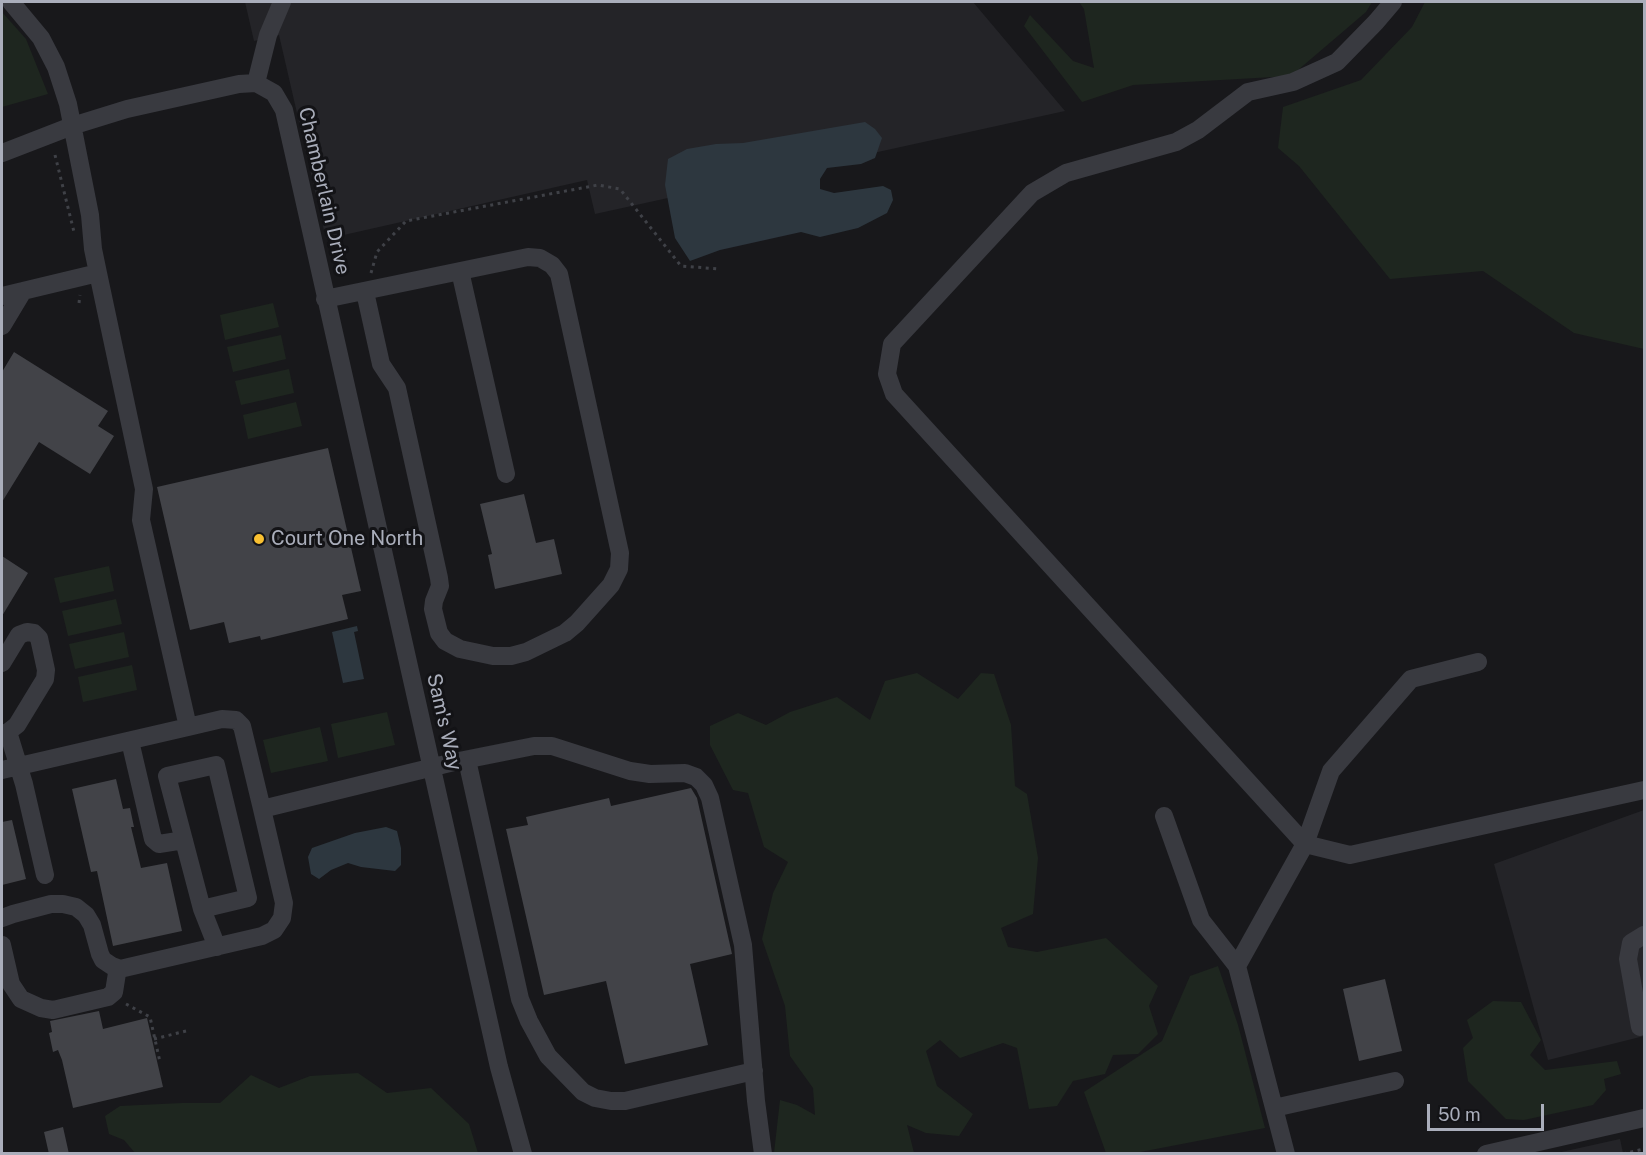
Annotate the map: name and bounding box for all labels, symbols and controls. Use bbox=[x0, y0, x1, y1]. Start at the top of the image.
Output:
street label: Chamberlain Drive bbox=[293, 105, 355, 277]
place label: Court One North bbox=[271, 527, 423, 551]
marker: Court One North bbox=[252, 532, 266, 546]
street label: Sam's Way bbox=[421, 671, 467, 773]
scale bar bbox=[1430, 1092, 1547, 1130]
text: 50 m bbox=[1438, 1104, 1481, 1125]

